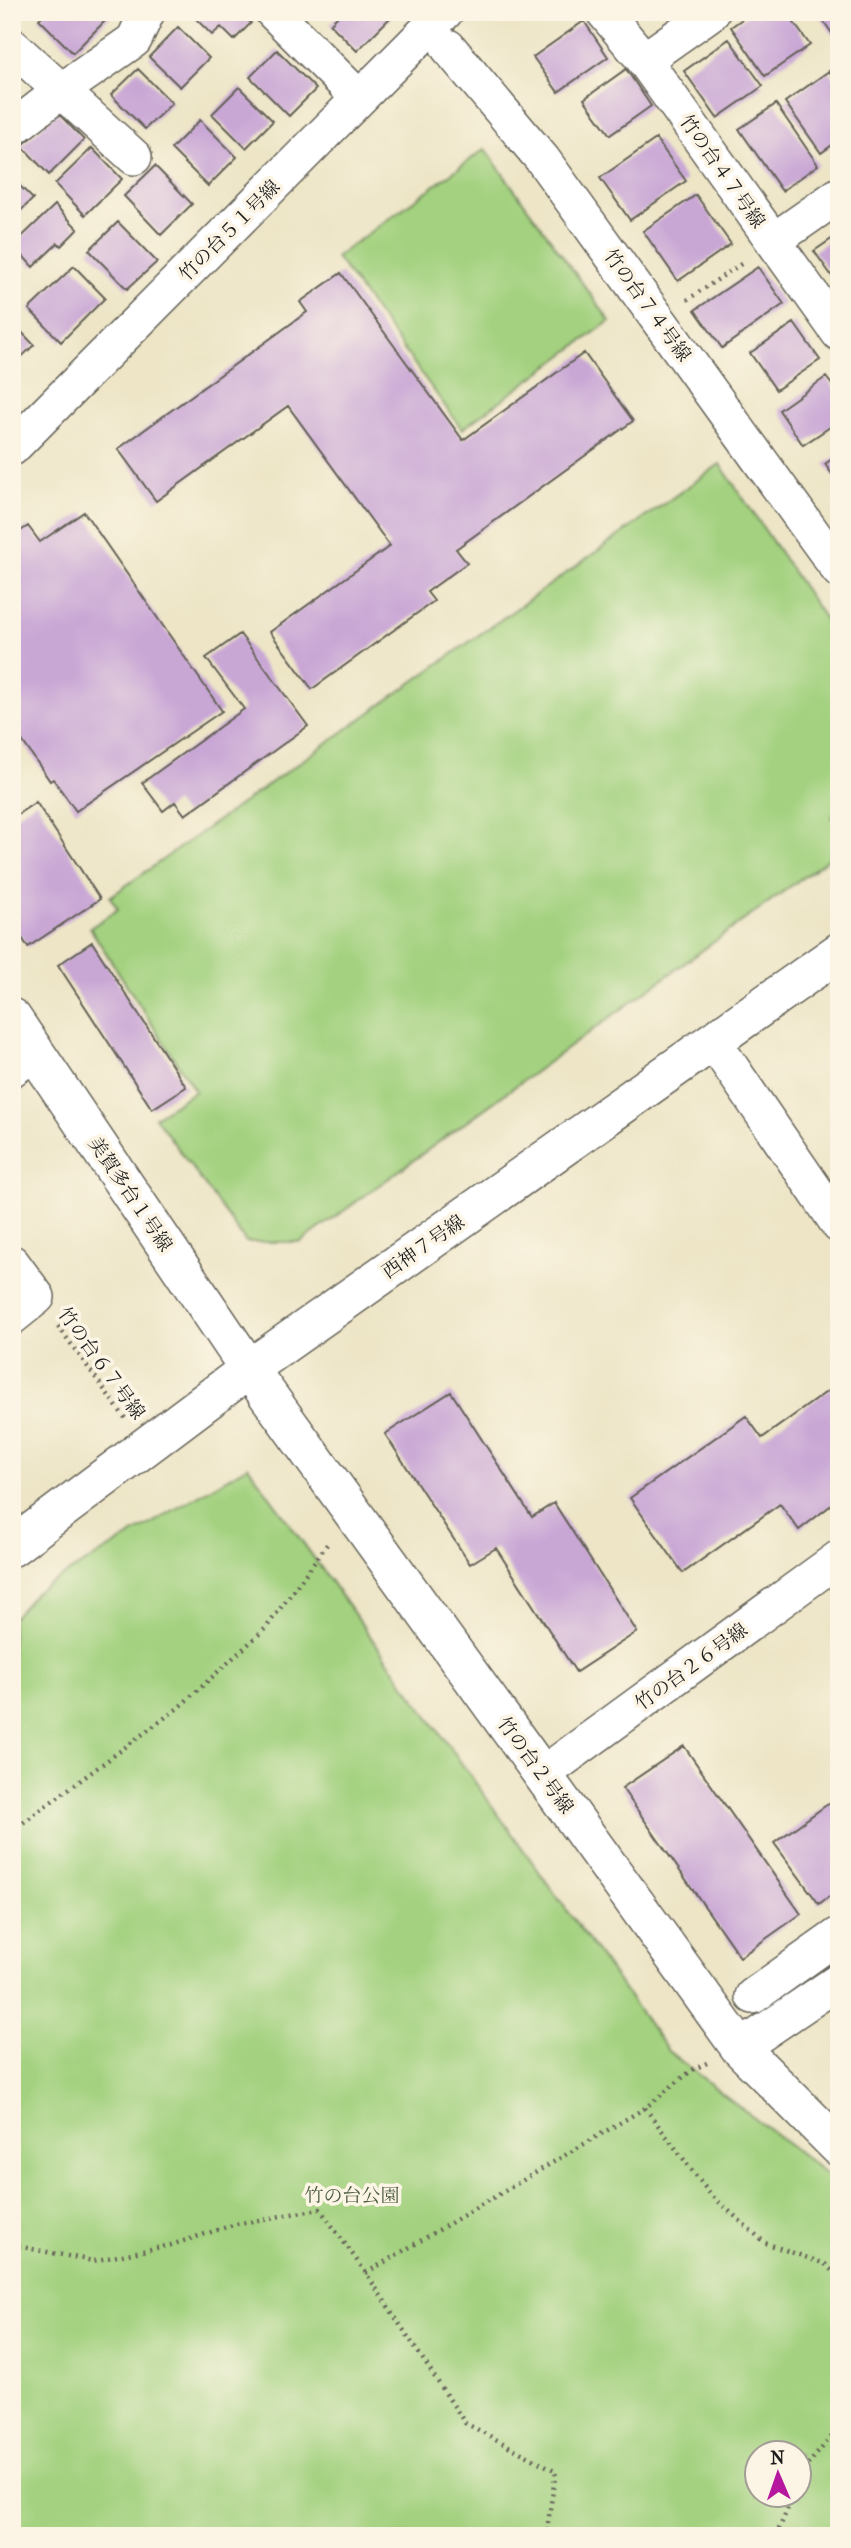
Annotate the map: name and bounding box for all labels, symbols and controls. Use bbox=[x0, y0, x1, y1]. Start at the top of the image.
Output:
street label: 竹の台４７号線 bbox=[675, 111, 769, 232]
street label: 竹の台５１号線 bbox=[175, 176, 285, 286]
street label: 竹の台７４号線 bbox=[599, 245, 695, 366]
street label: 美賀多台１号線 bbox=[84, 1133, 176, 1256]
street label: 西神７号線 bbox=[378, 1211, 469, 1283]
street label: 竹の台６７号線 bbox=[53, 1303, 149, 1424]
street label: 竹の台２６号線 bbox=[631, 1619, 752, 1715]
street label: 竹の台２号線 bbox=[493, 1713, 578, 1818]
park label: 竹の台公園 bbox=[304, 2185, 400, 2207]
north arrow bbox=[742, 2440, 812, 2510]
text: N bbox=[770, 2447, 786, 2469]

